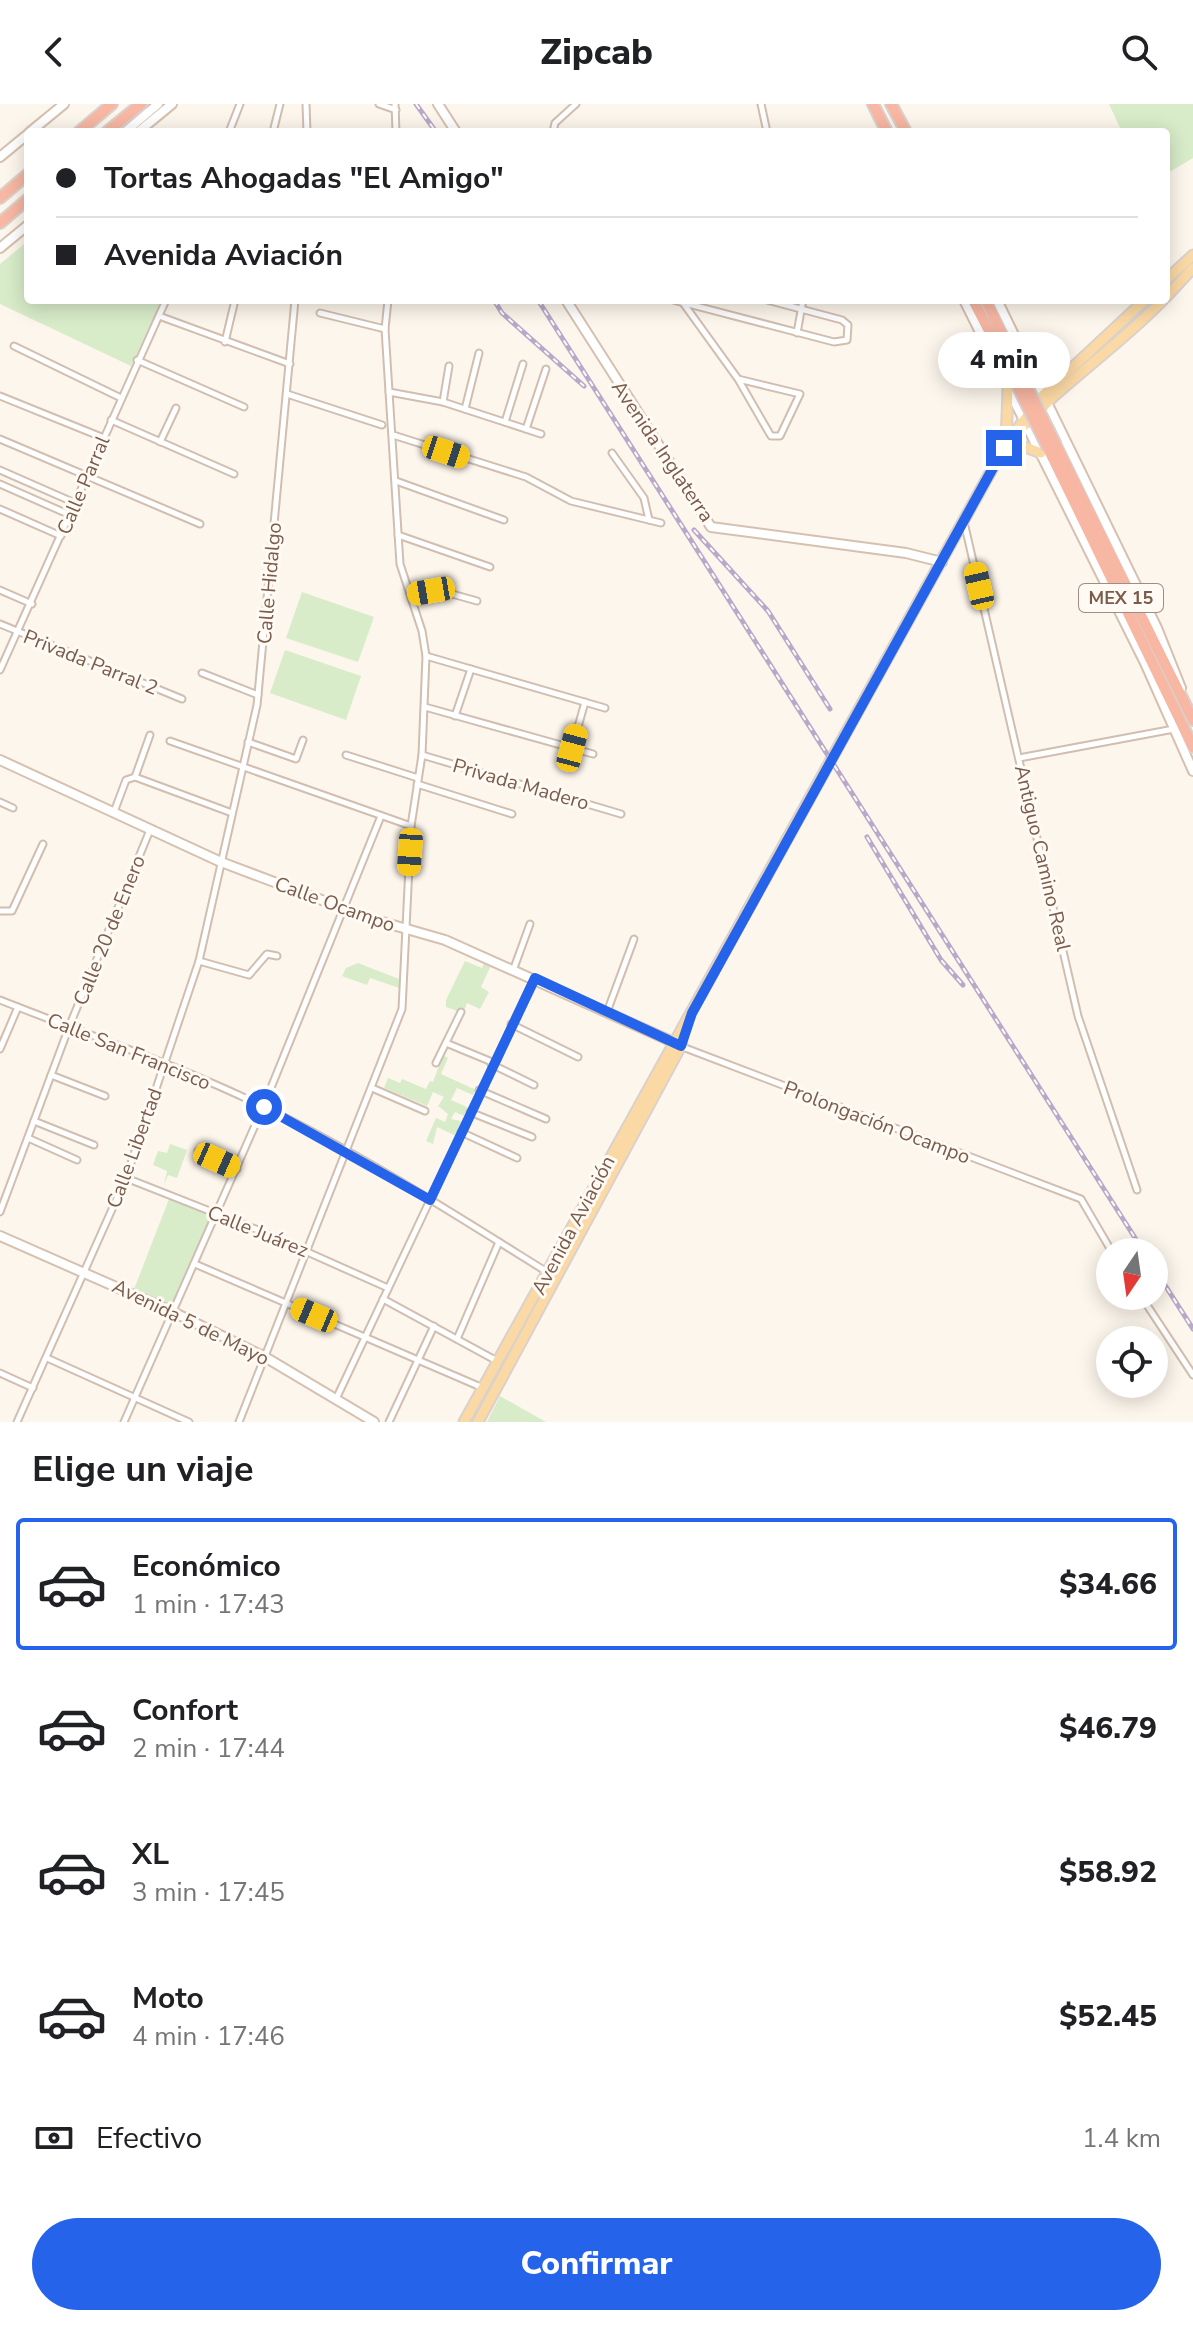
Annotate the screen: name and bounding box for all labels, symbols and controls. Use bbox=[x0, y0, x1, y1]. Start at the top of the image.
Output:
text: Zipcab bbox=[540, 28, 653, 77]
icon: back bbox=[32, 30, 76, 74]
icon: search bbox=[1117, 30, 1161, 74]
text: Tortas Ahogadas "El Amigo" bbox=[104, 158, 504, 199]
text: Avenida Aviación bbox=[104, 235, 343, 276]
callout: 4 min bbox=[938, 332, 1070, 388]
text: 4 min bbox=[970, 342, 1038, 377]
street label: Avenida Inglaterra bbox=[605, 375, 720, 527]
route end bbox=[986, 430, 1022, 466]
street label: Calle Parral bbox=[51, 432, 116, 539]
car bbox=[419, 433, 473, 471]
street label: Calle Hidalgo bbox=[251, 521, 288, 645]
car bbox=[962, 560, 996, 612]
car bbox=[405, 575, 457, 607]
road number: MEX 15 bbox=[1079, 584, 1163, 612]
street label: Privada Parral 2 bbox=[19, 623, 162, 702]
car bbox=[554, 722, 590, 774]
street label: Privada Madero bbox=[450, 752, 592, 817]
street label: Antiguo Camino Real bbox=[1008, 762, 1077, 954]
car bbox=[396, 827, 424, 877]
street label: Calle 20 de Enero bbox=[67, 851, 152, 1009]
street label: Calle Ocampo bbox=[271, 870, 399, 939]
street label: Calle San Francisco bbox=[43, 1006, 215, 1097]
street label: Prolongación Ocampo bbox=[780, 1074, 974, 1171]
street label: Calle Libertad bbox=[100, 1084, 169, 1212]
route start bbox=[246, 1089, 282, 1125]
car bbox=[190, 1139, 244, 1181]
street label: Avenida Aviación bbox=[525, 1151, 622, 1300]
street label: Calle Juárez bbox=[203, 1199, 312, 1264]
north arrow bbox=[1096, 1238, 1168, 1310]
map controls bbox=[1096, 1238, 1168, 1398]
street label: Avenida 5 de Mayo bbox=[108, 1273, 274, 1372]
car bbox=[287, 1295, 341, 1335]
button: locate bbox=[1096, 1326, 1168, 1398]
text: Elige un viaje bbox=[32, 1445, 253, 1494]
text: Económico bbox=[132, 1546, 281, 1587]
icon: car bbox=[36, 1548, 108, 1620]
text: $34.66 bbox=[1059, 1564, 1157, 1605]
text: 1 min · 17:43 bbox=[132, 1587, 285, 1622]
text: Confort bbox=[132, 1690, 238, 1731]
icon: car bbox=[36, 1692, 108, 1764]
text: $46.79 bbox=[1059, 1708, 1157, 1749]
text: 2 min · 17:44 bbox=[132, 1731, 285, 1766]
text: XL bbox=[132, 1834, 169, 1875]
icon: car bbox=[36, 1836, 108, 1908]
text: $58.92 bbox=[1059, 1852, 1157, 1893]
text: 3 min · 17:45 bbox=[132, 1875, 285, 1910]
text: Moto bbox=[132, 1978, 204, 2019]
icon: car bbox=[36, 1980, 108, 2052]
text: $52.45 bbox=[1059, 1996, 1157, 2037]
text: 4 min · 17:46 bbox=[132, 2019, 285, 2054]
icon: cash bbox=[32, 2116, 76, 2160]
text: Efectivo bbox=[96, 2118, 202, 2159]
text: 1.4 km bbox=[1082, 2121, 1161, 2156]
button: Confirmar bbox=[32, 2218, 1161, 2310]

